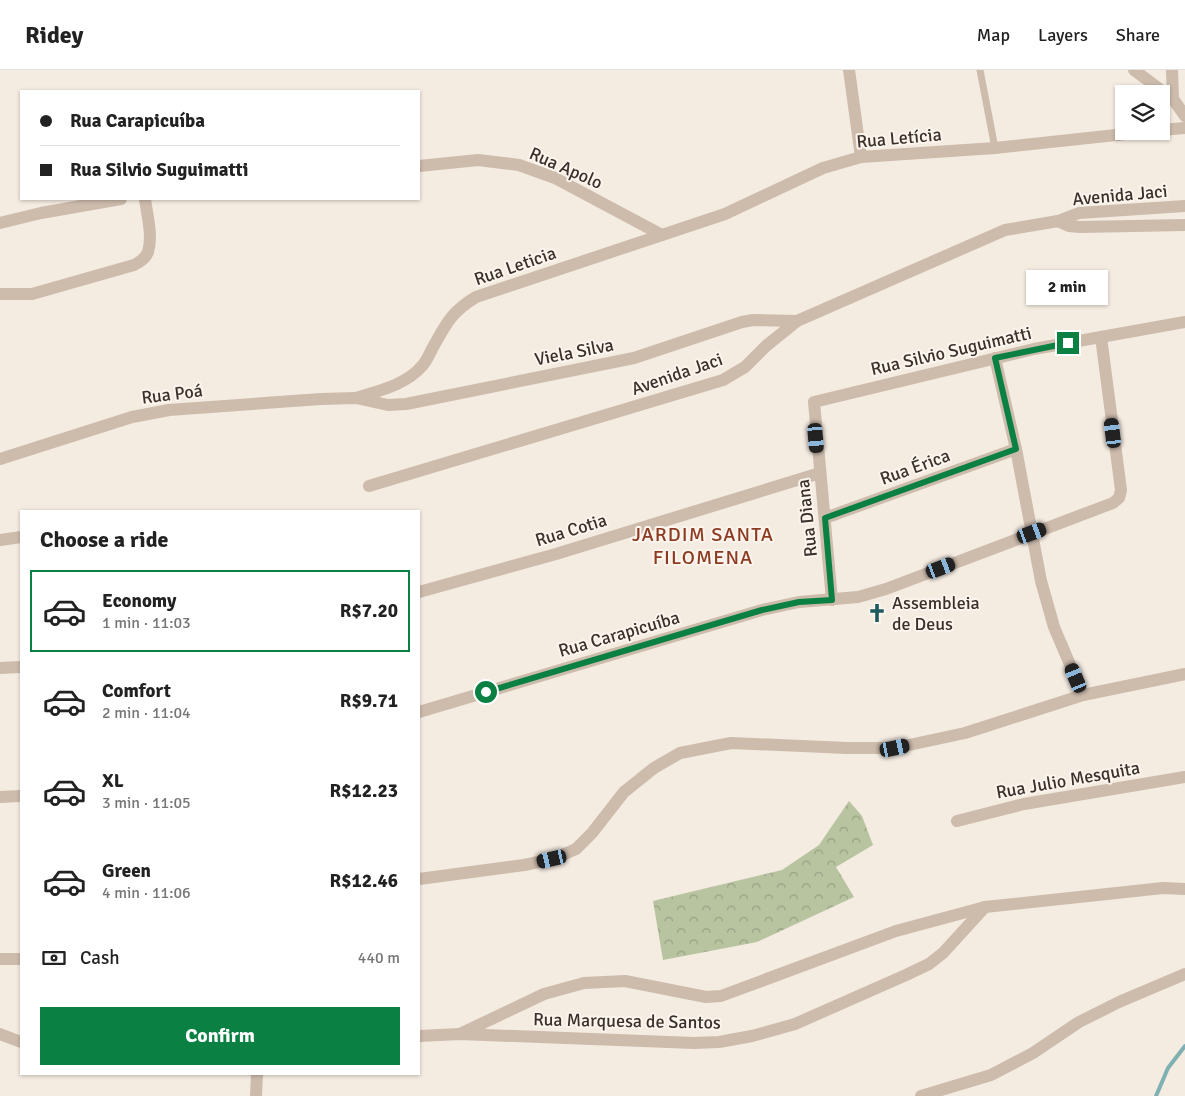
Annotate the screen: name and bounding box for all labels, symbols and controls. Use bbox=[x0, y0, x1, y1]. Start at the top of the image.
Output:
text: Ridey bbox=[25, 20, 84, 50]
text: Map bbox=[977, 24, 1010, 46]
text: Layers bbox=[1038, 24, 1088, 46]
text: Share bbox=[1116, 24, 1160, 46]
map controls bbox=[1115, 85, 1170, 140]
button: layers bbox=[1115, 85, 1170, 140]
text: Rua Carapicuíba bbox=[70, 109, 205, 133]
street label: Rua Letícia bbox=[856, 123, 942, 153]
street label: Rua Apolo bbox=[526, 142, 606, 194]
text: Rua Silvio Suguimatti bbox=[70, 158, 248, 182]
street label: Avenida Jaci bbox=[1072, 180, 1168, 210]
street label: Rua Leticia bbox=[471, 242, 559, 290]
callout: 2 min bbox=[1027, 270, 1109, 306]
text: 2 min bbox=[1048, 277, 1086, 297]
street label: Rua Silvio Suguimatti bbox=[868, 322, 1034, 380]
route end bbox=[1057, 332, 1079, 354]
street label: Viela Silva bbox=[533, 334, 615, 370]
street label: Avenida Jaci bbox=[628, 348, 726, 400]
street label: Rua Poá bbox=[140, 379, 204, 409]
car bbox=[1103, 417, 1122, 449]
car bbox=[807, 422, 824, 454]
street label: Rua Érica bbox=[877, 444, 953, 490]
street label: Rua Diana bbox=[792, 478, 822, 558]
street label: Rua Cotia bbox=[533, 509, 609, 551]
car bbox=[1015, 521, 1048, 545]
district label: JARDIM SANTA FILOMENA bbox=[632, 522, 774, 570]
text: Choose a ride bbox=[40, 526, 168, 553]
car bbox=[924, 556, 957, 580]
icon: car bbox=[42, 589, 87, 634]
text: Economy bbox=[102, 589, 176, 613]
place label: Assembleia de Deus bbox=[892, 592, 980, 635]
text: R$7.20 bbox=[340, 599, 398, 623]
church icon: Assembleia de Deus bbox=[866, 602, 888, 624]
street label: Rua Carapicuíba bbox=[556, 606, 682, 662]
text: 1 min · 11:03 bbox=[102, 613, 191, 633]
car bbox=[1063, 661, 1088, 695]
icon: car bbox=[42, 679, 87, 724]
text: Comfort bbox=[102, 679, 171, 703]
route start bbox=[475, 681, 497, 703]
text: R$9.71 bbox=[340, 689, 398, 713]
text: 2 min · 11:04 bbox=[102, 703, 191, 723]
car bbox=[878, 738, 911, 758]
street label: Rua Julio Mesquita bbox=[994, 757, 1142, 803]
icon: car bbox=[42, 769, 87, 814]
text: XL bbox=[102, 769, 124, 793]
text: R$12.23 bbox=[330, 779, 398, 803]
text: 3 min · 11:05 bbox=[102, 793, 191, 813]
car bbox=[535, 848, 568, 870]
icon: car bbox=[42, 859, 87, 904]
text: Green bbox=[102, 859, 151, 883]
text: R$12.46 bbox=[330, 869, 398, 893]
text: 4 min · 11:06 bbox=[102, 883, 191, 903]
icon: cash bbox=[40, 944, 68, 972]
text: Cash bbox=[80, 946, 120, 970]
text: 440 m bbox=[358, 948, 400, 968]
button: Confirm bbox=[40, 1007, 400, 1065]
street label: Rua Marquesa de Santos bbox=[533, 1008, 721, 1034]

